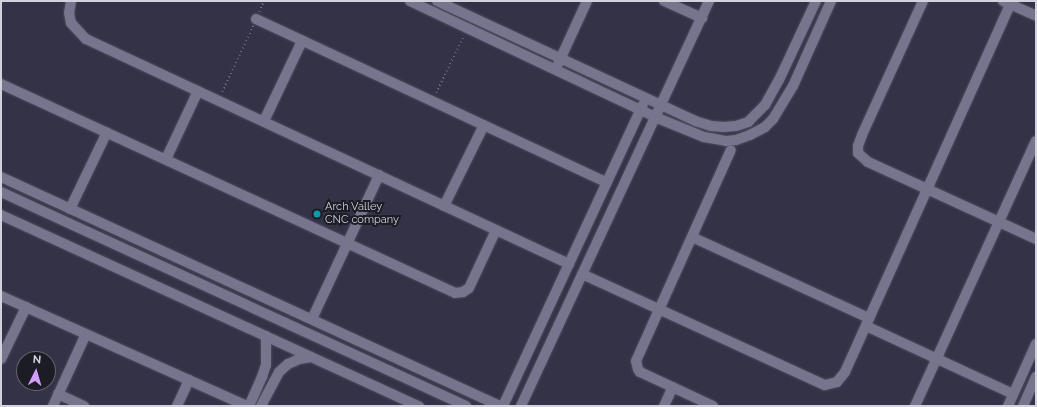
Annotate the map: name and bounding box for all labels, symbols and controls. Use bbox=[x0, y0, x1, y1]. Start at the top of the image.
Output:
place label: Arch Valley CNC company bbox=[325, 201, 399, 227]
marker: Arch Valley CNC company bbox=[312, 209, 322, 219]
north arrow bbox=[16, 351, 56, 391]
text: N bbox=[32, 353, 42, 366]

